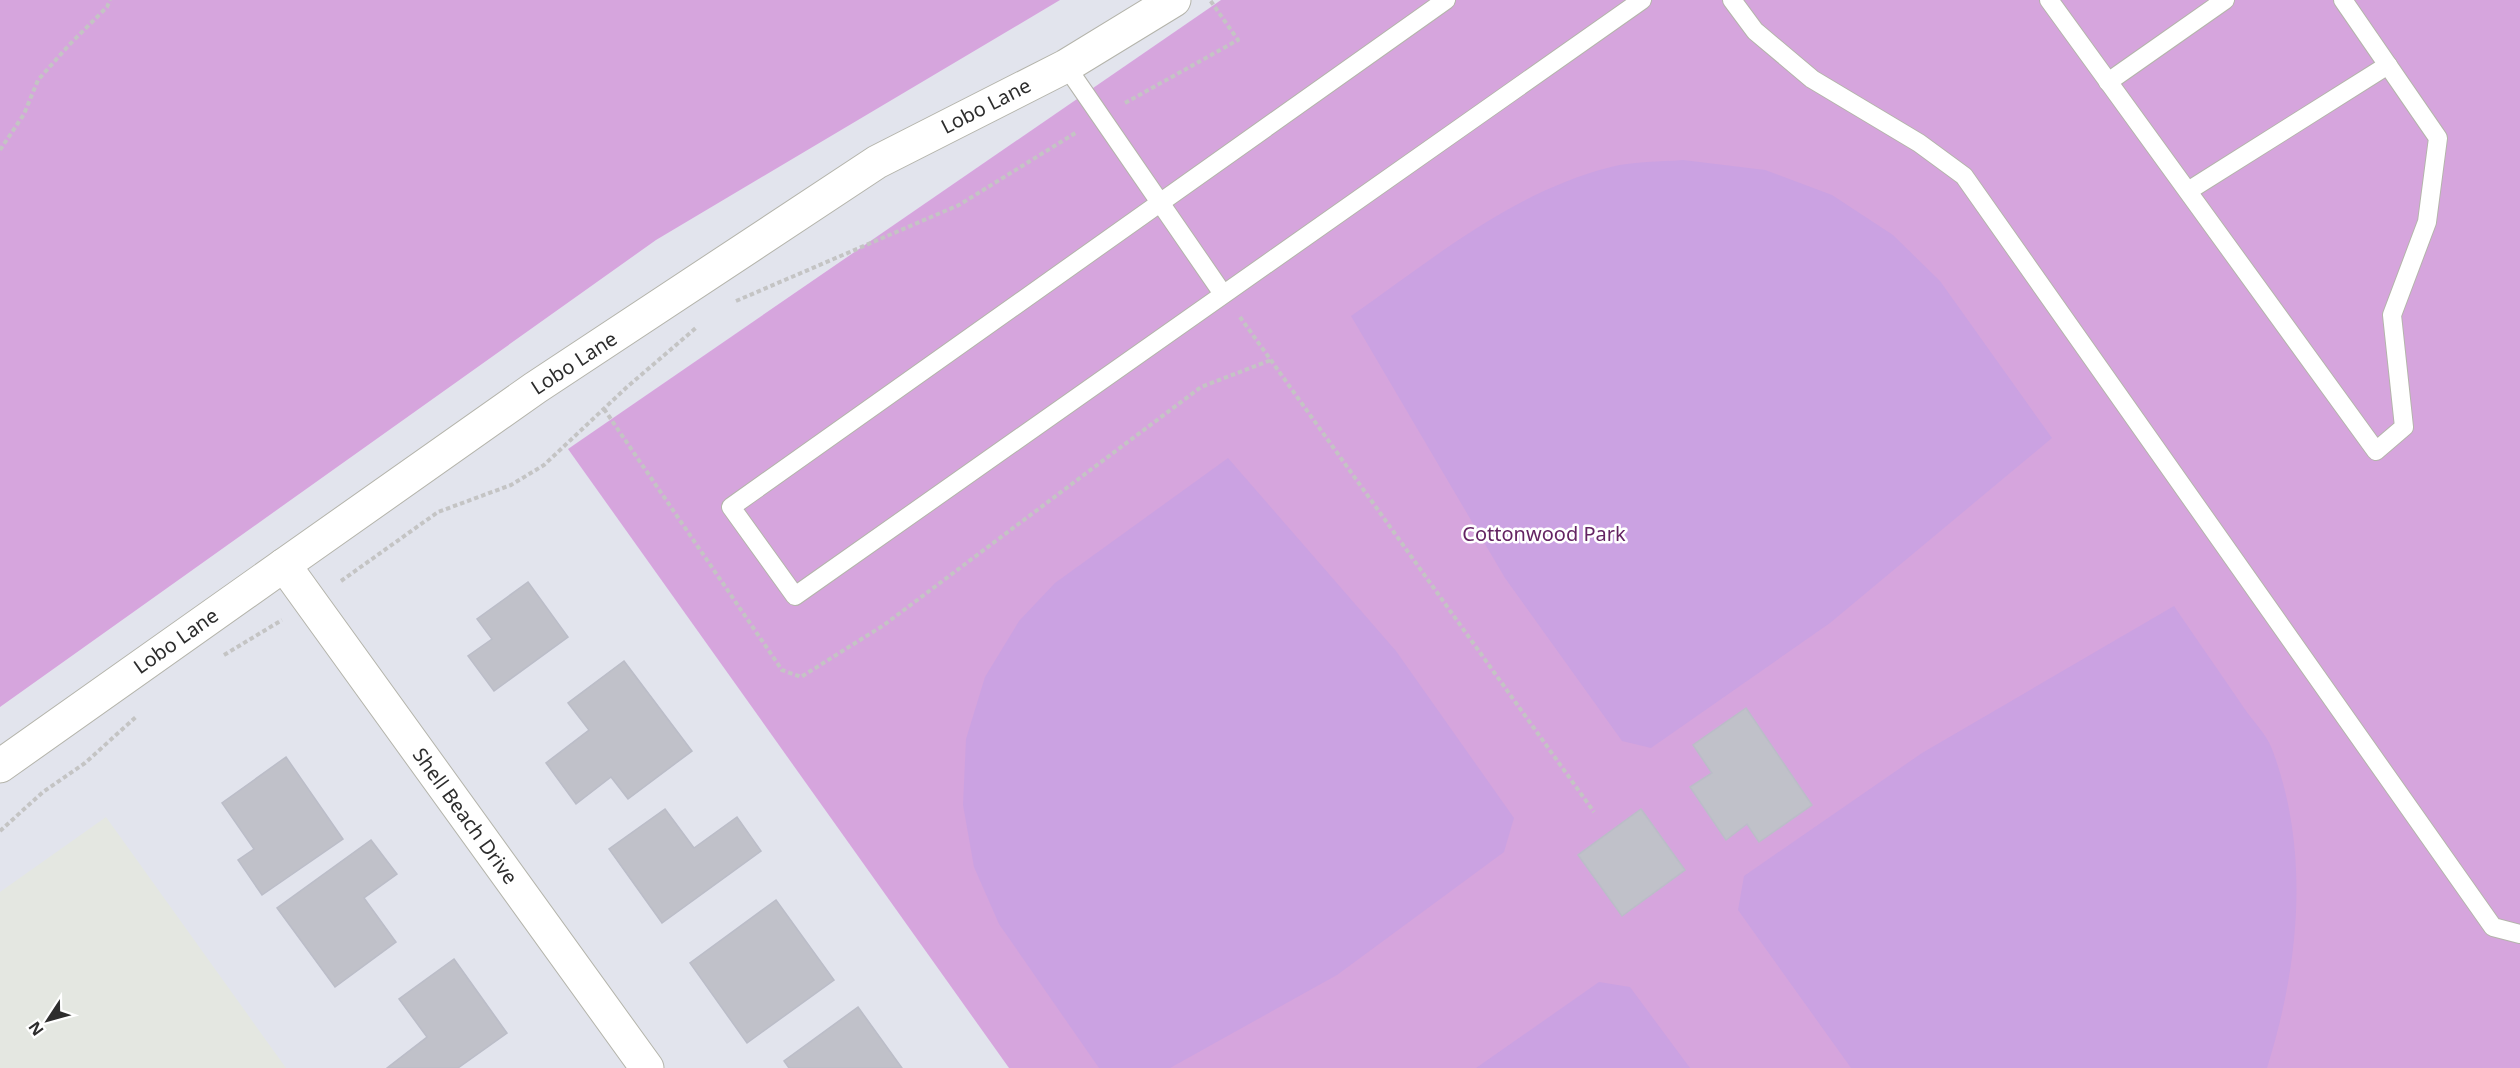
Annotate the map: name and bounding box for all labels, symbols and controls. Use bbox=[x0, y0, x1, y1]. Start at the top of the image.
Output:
street label: Lobo Lane bbox=[936, 71, 1035, 140]
street label: Lobo Lane bbox=[525, 325, 622, 400]
park label: Cottonwood Park bbox=[1462, 520, 1626, 547]
street label: Lobo Lane bbox=[128, 602, 223, 680]
street label: Shell Beach Drive bbox=[407, 742, 524, 889]
north arrow bbox=[18, 990, 78, 1050]
text: N bbox=[23, 1017, 49, 1041]

